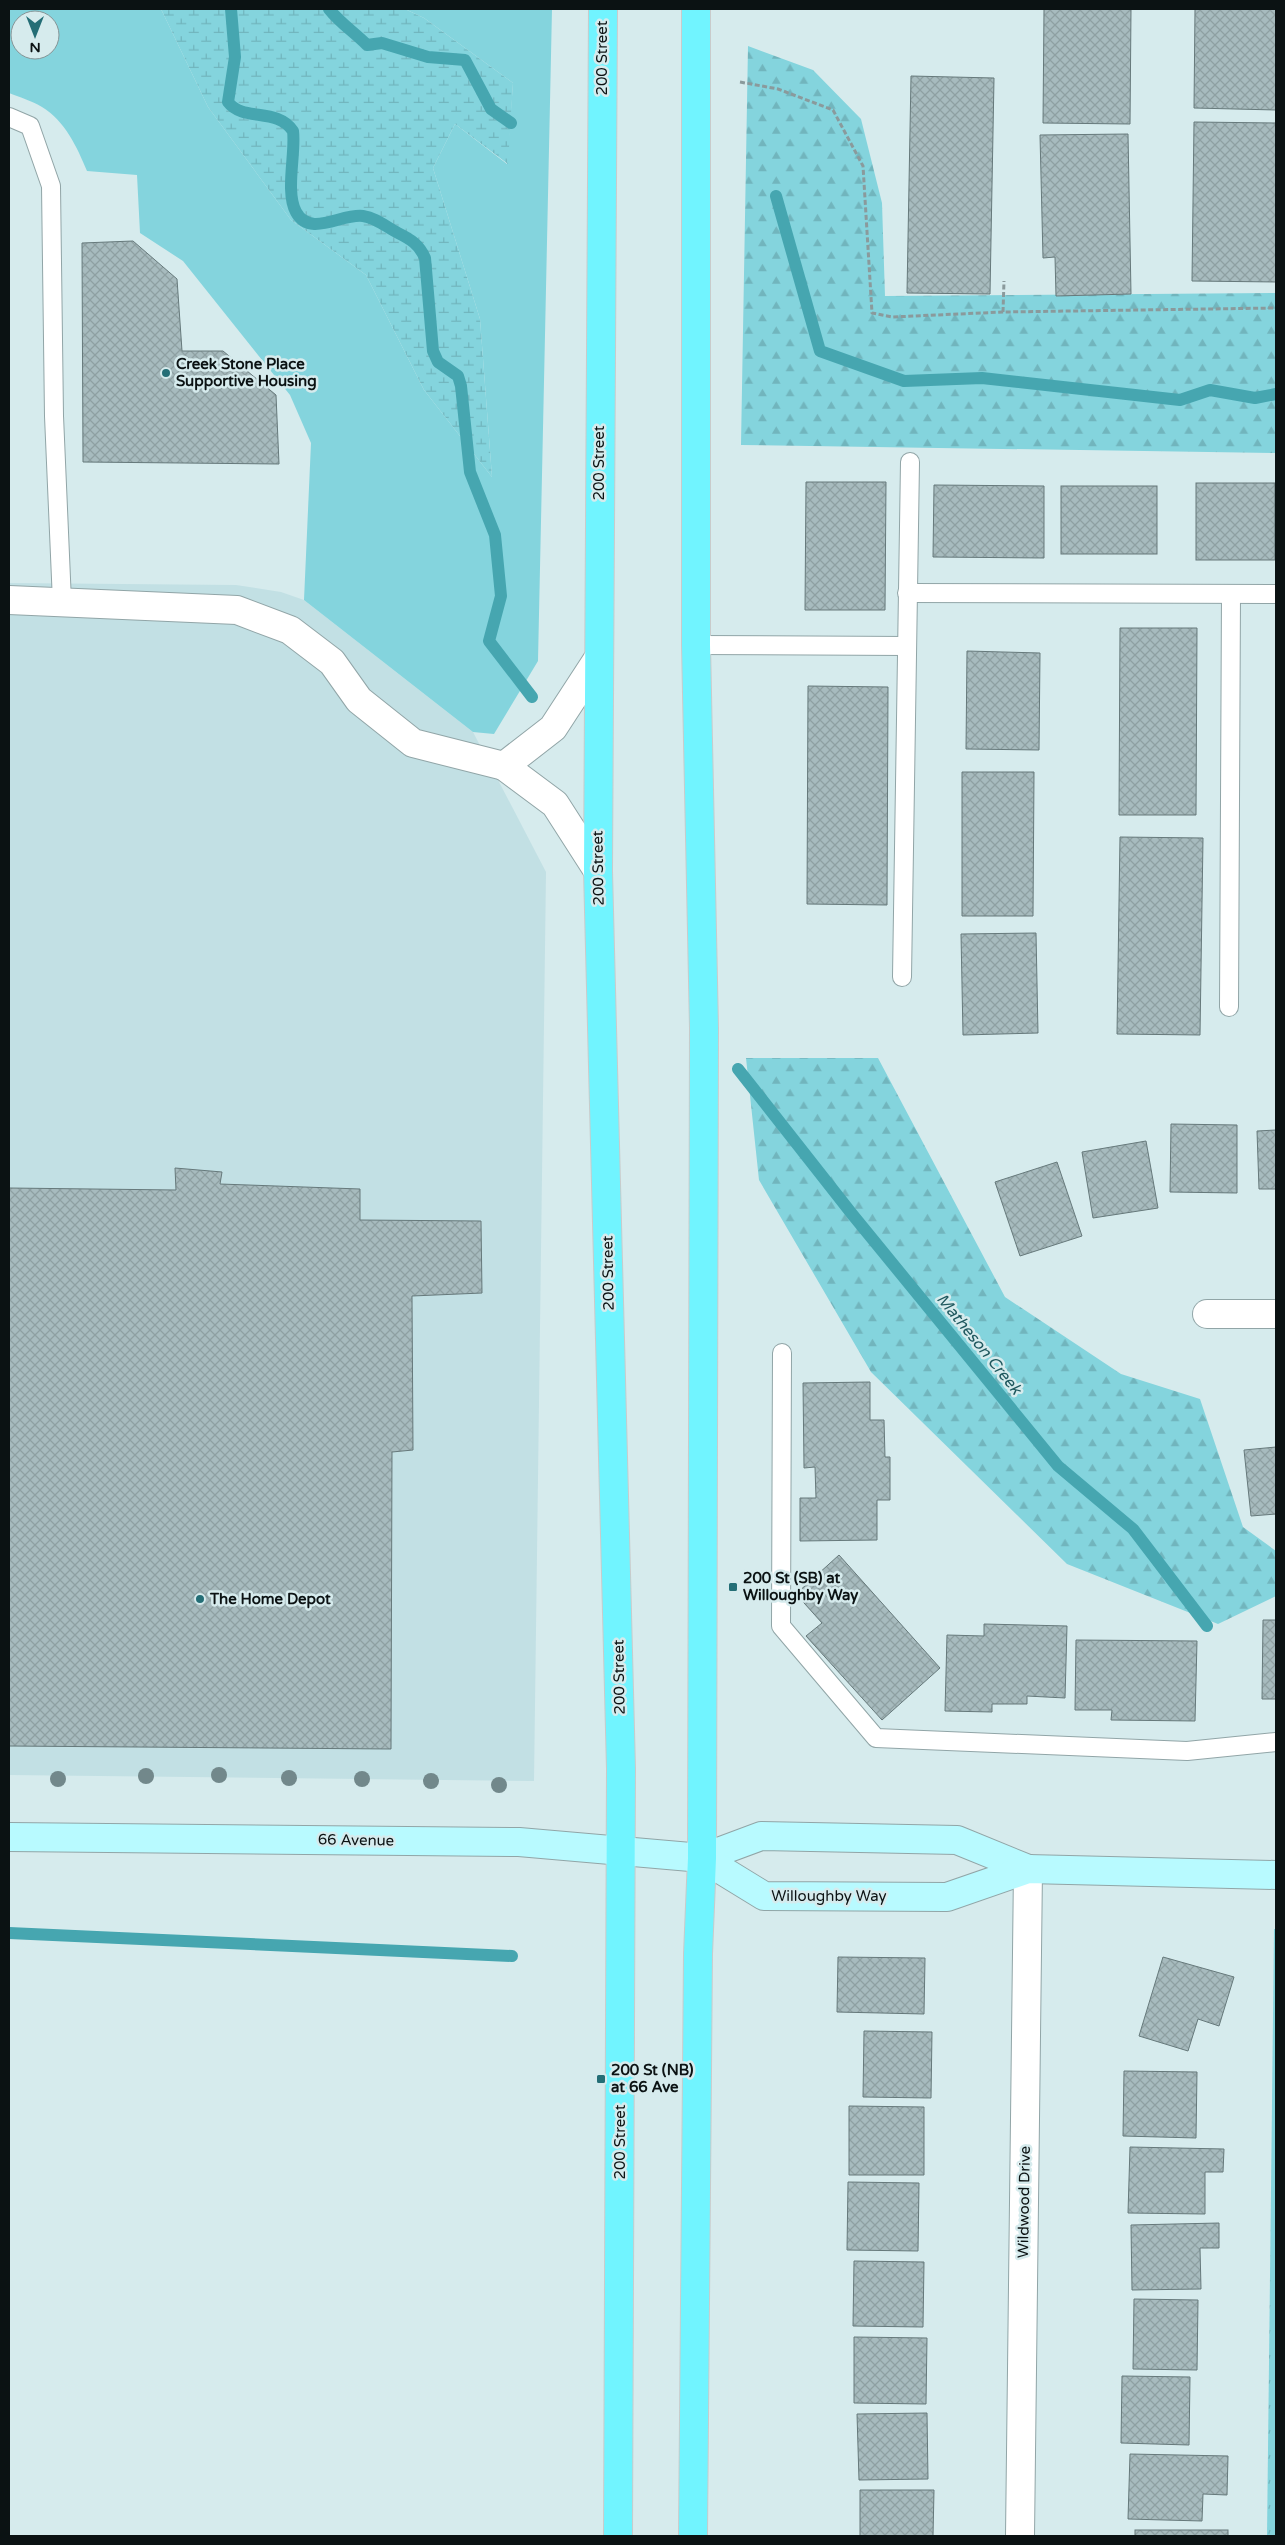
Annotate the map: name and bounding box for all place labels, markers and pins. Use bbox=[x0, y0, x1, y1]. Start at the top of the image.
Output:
place label: Creek Stone Place Supportive Housing bbox=[176, 355, 317, 391]
marker: Creek Stone Place Supportive Housing bbox=[160, 367, 172, 379]
place label: 200 St (SB) at Willoughby Way bbox=[743, 1569, 858, 1605]
marker: 200 St (SB) at Willoughby Way bbox=[727, 1581, 739, 1593]
place label: The Home Depot bbox=[209, 1590, 331, 1609]
marker: The Home Depot bbox=[194, 1593, 206, 1605]
place label: 200 St (NB) at 66 Ave bbox=[611, 2061, 694, 2096]
marker: 200 St (NB) at 66 Ave bbox=[595, 2073, 607, 2085]

